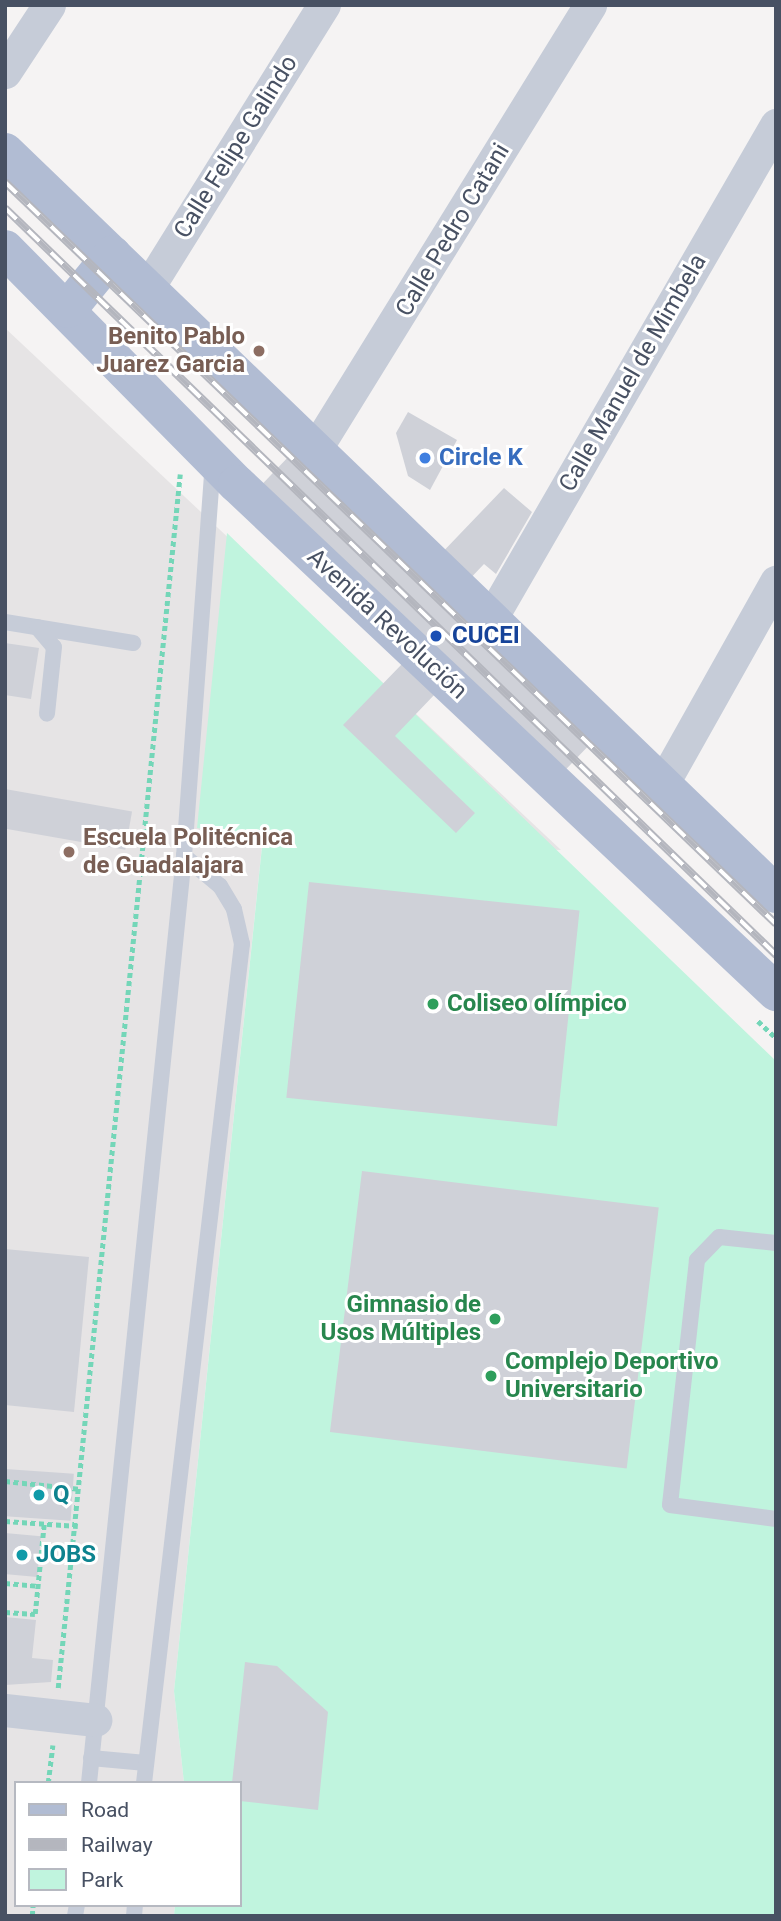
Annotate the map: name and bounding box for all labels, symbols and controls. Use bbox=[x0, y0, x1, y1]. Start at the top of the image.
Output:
street label: Calle Felipe Galindo bbox=[168, 50, 304, 244]
street label: Calle Pedro Catani bbox=[390, 138, 516, 322]
street label: Calle Manuel de Mimbela bbox=[553, 249, 713, 497]
place label: Benito Pablo Juarez Garcia bbox=[96, 323, 245, 379]
marker: Benito Pablo Juarez Garcia bbox=[251, 343, 267, 359]
place label: Circle K bbox=[439, 444, 523, 472]
marker: Circle K bbox=[417, 450, 433, 466]
street label: Avenida Revolución bbox=[301, 543, 473, 705]
place label: CUCEI bbox=[452, 622, 520, 650]
marker: CUCEI bbox=[426, 626, 446, 646]
place label: Escuela Politécnica de Guadalajara bbox=[83, 824, 293, 880]
marker: Escuela Politécnica de Guadalajara bbox=[61, 844, 77, 860]
place label: Coliseo olímpico bbox=[447, 990, 627, 1018]
marker: Coliseo olímpico bbox=[425, 996, 441, 1012]
place label: Gimnasio de Usos Múltiples bbox=[321, 1291, 481, 1347]
marker: Gimnasio de Usos Múltiples bbox=[487, 1311, 503, 1327]
place label: Complejo Deportivo Universitario bbox=[505, 1348, 719, 1404]
marker: Complejo Deportivo Universitario bbox=[483, 1368, 499, 1384]
place label: Q bbox=[53, 1481, 70, 1509]
marker: Q bbox=[31, 1487, 47, 1503]
place label: JOBS bbox=[36, 1541, 96, 1569]
marker: JOBS bbox=[14, 1547, 30, 1563]
legend bbox=[14, 1781, 242, 1907]
text: Road bbox=[81, 1798, 129, 1822]
text: Railway bbox=[81, 1833, 153, 1857]
text: Park bbox=[81, 1868, 123, 1892]

